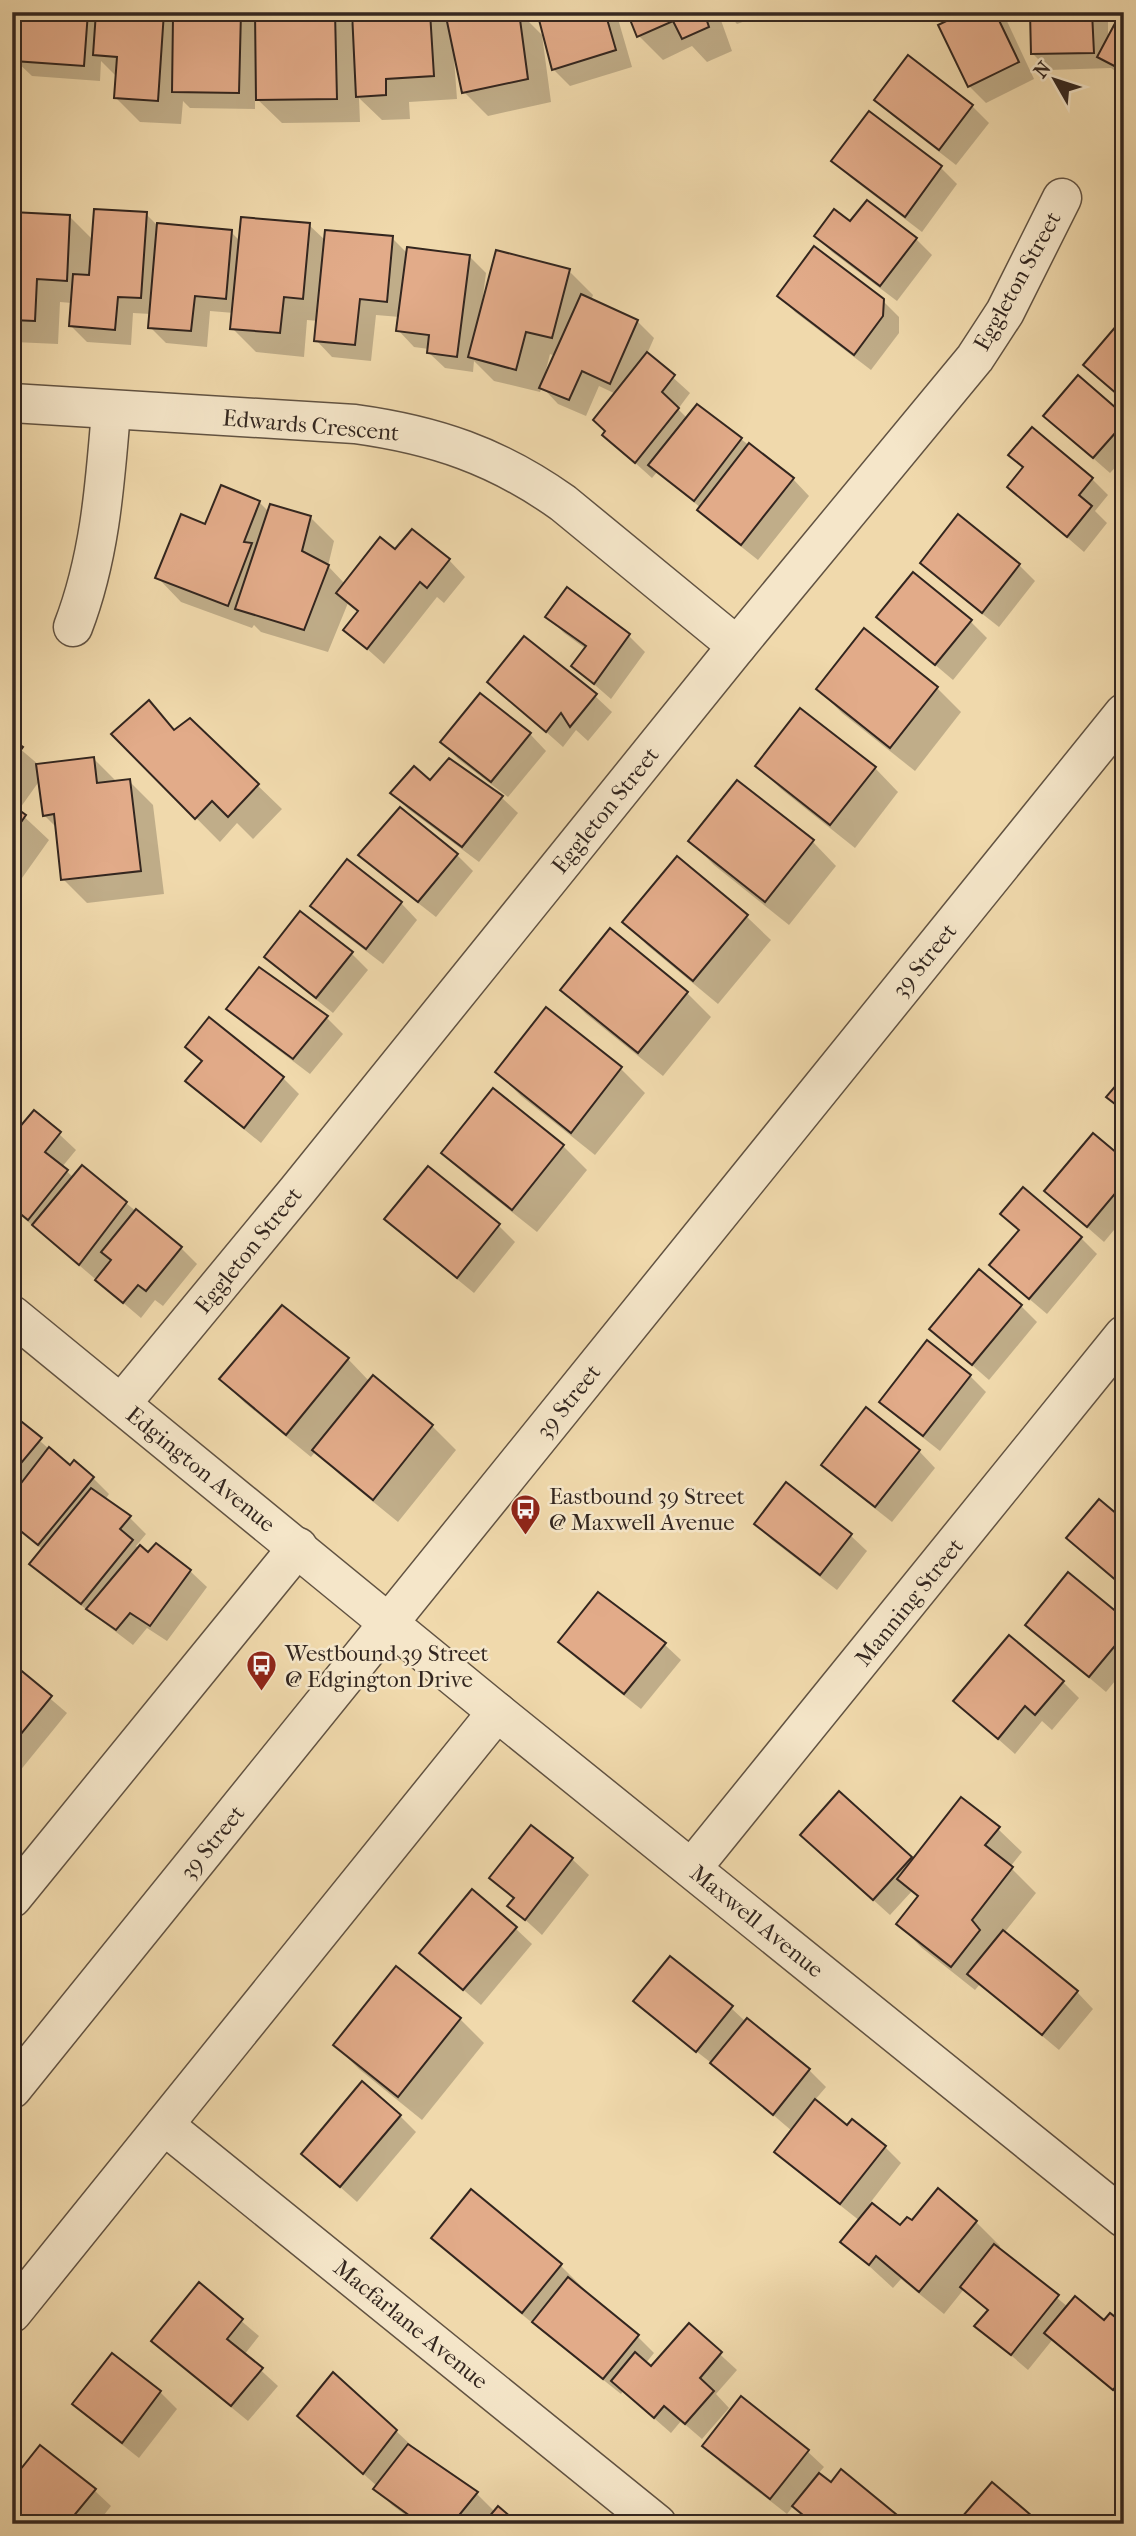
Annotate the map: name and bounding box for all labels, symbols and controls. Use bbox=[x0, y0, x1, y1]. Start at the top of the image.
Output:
north arrow bbox=[1020, 46, 1090, 116]
text: N bbox=[1029, 57, 1056, 82]
street label: Eggleton Street bbox=[968, 207, 1067, 356]
street label: Edwards Crescent bbox=[222, 404, 400, 447]
street label: Eggleton Street bbox=[546, 742, 665, 879]
street label: 39 Street bbox=[886, 918, 962, 1003]
street label: Eggleton Street bbox=[189, 1182, 308, 1319]
street label: 39 Street bbox=[530, 1359, 606, 1444]
street label: Edgington Avenue bbox=[121, 1401, 281, 1538]
place label: Eastbound 39 Street @ Maxwell Avenue bbox=[549, 1483, 745, 1536]
bus stop icon: Eastbound 39 Street @ Maxwell Avenue bbox=[509, 1492, 543, 1536]
street label: Manning Street bbox=[850, 1533, 969, 1672]
place label: Westbound 39 Street @ Edgington Drive bbox=[284, 1640, 488, 1693]
bus stop icon: Westbound 39 Street @ Edgington Drive bbox=[245, 1649, 279, 1693]
street label: 39 Street bbox=[174, 1800, 250, 1885]
street label: Maxwell Avenue bbox=[685, 1859, 829, 1983]
street label: Macfarlane Avenue bbox=[328, 2254, 493, 2395]

